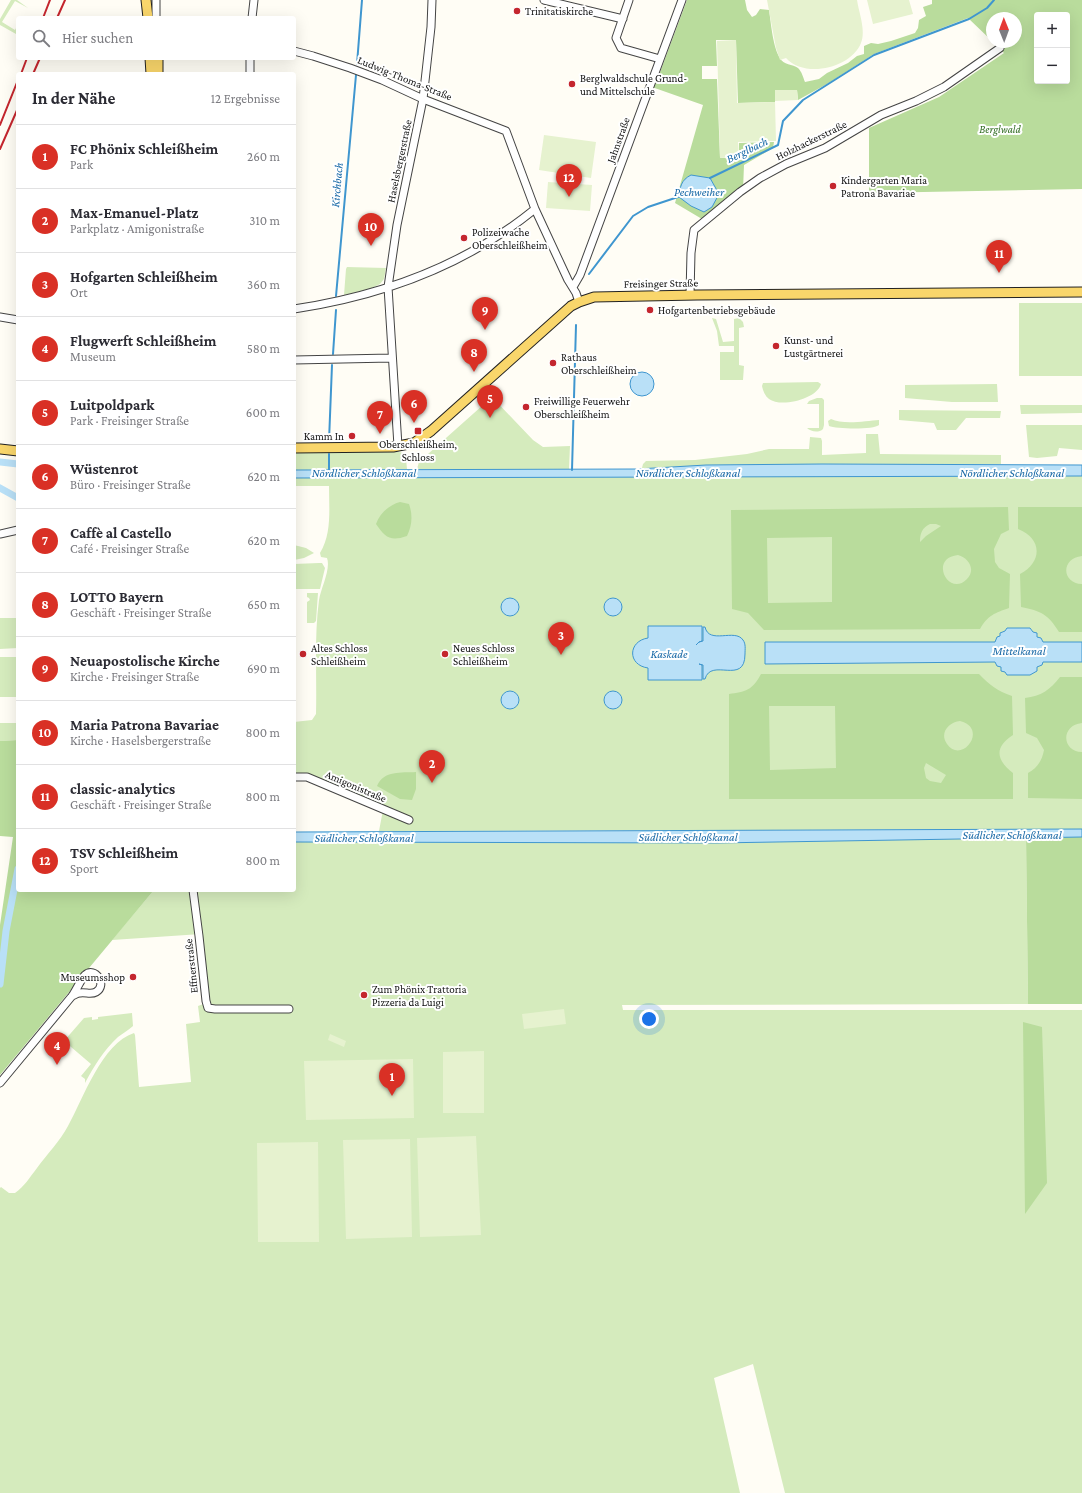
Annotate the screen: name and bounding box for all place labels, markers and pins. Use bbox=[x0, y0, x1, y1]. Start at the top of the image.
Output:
place label: Trinitatiskirche bbox=[525, 5, 593, 17]
marker: Trinitatiskirche bbox=[512, 6, 522, 16]
place label: Berglwaldschule Grund- und Mittelschule bbox=[580, 72, 687, 97]
marker: Berglwaldschule Grund- und Mittelschule bbox=[567, 79, 577, 89]
pin: 12 bbox=[556, 164, 582, 197]
place label: Kindergarten Maria Patrona Bavariae bbox=[841, 174, 927, 199]
marker: Kindergarten Maria Patrona Bavariae bbox=[828, 181, 838, 191]
pin: 10 bbox=[358, 213, 384, 246]
place label: Polizeiwache Oberschleißheim bbox=[472, 226, 548, 251]
marker: Polizeiwache Oberschleißheim bbox=[459, 233, 469, 243]
pin: 11 bbox=[986, 240, 1012, 273]
pin: 9 bbox=[472, 297, 498, 330]
place label: Hofgartenbetriebsgebäude bbox=[658, 304, 775, 317]
marker: Hofgartenbetriebsgebäude bbox=[645, 305, 655, 315]
place label: Kunst- und Lustgärtnerei bbox=[784, 334, 843, 360]
pin: 8 bbox=[461, 339, 487, 372]
marker: Kunst- und Lustgärtnerei bbox=[771, 341, 781, 351]
place label: Rathaus Oberschleißheim bbox=[561, 351, 637, 376]
marker: Rathaus Oberschleißheim bbox=[548, 358, 558, 368]
pin: 5 bbox=[477, 385, 503, 418]
pin: 6 bbox=[401, 390, 427, 423]
place label: Freiwillige Feuerwehr Oberschleißheim bbox=[534, 395, 630, 420]
pin: 7 bbox=[367, 401, 393, 434]
marker: Freiwillige Feuerwehr Oberschleißheim bbox=[521, 402, 531, 412]
marker: Oberschleißheim, Schloss bbox=[413, 426, 423, 436]
place label: Kamm In bbox=[304, 430, 344, 442]
marker: Kamm In bbox=[347, 431, 357, 441]
place label: Oberschleißheim, Schloss bbox=[379, 438, 457, 463]
pin: 3 bbox=[548, 622, 574, 655]
place label: Altes Schloss Schleißheim bbox=[311, 642, 367, 667]
place label: Neues Schloss Schleißheim bbox=[453, 642, 515, 667]
marker: Altes Schloss Schleißheim bbox=[298, 649, 308, 659]
marker: Neues Schloss Schleißheim bbox=[440, 649, 450, 659]
pin: 2 bbox=[419, 750, 445, 783]
place label: Museumsshop bbox=[60, 971, 125, 984]
marker: Museumsshop bbox=[128, 972, 138, 982]
place label: Zum Phönix Trattoria Pizzeria da Luigi bbox=[372, 983, 467, 1009]
marker: Zum Phönix Trattoria Pizzeria da Luigi bbox=[359, 990, 369, 1000]
pin: 4 bbox=[44, 1032, 70, 1065]
pin: 1 bbox=[379, 1063, 405, 1096]

